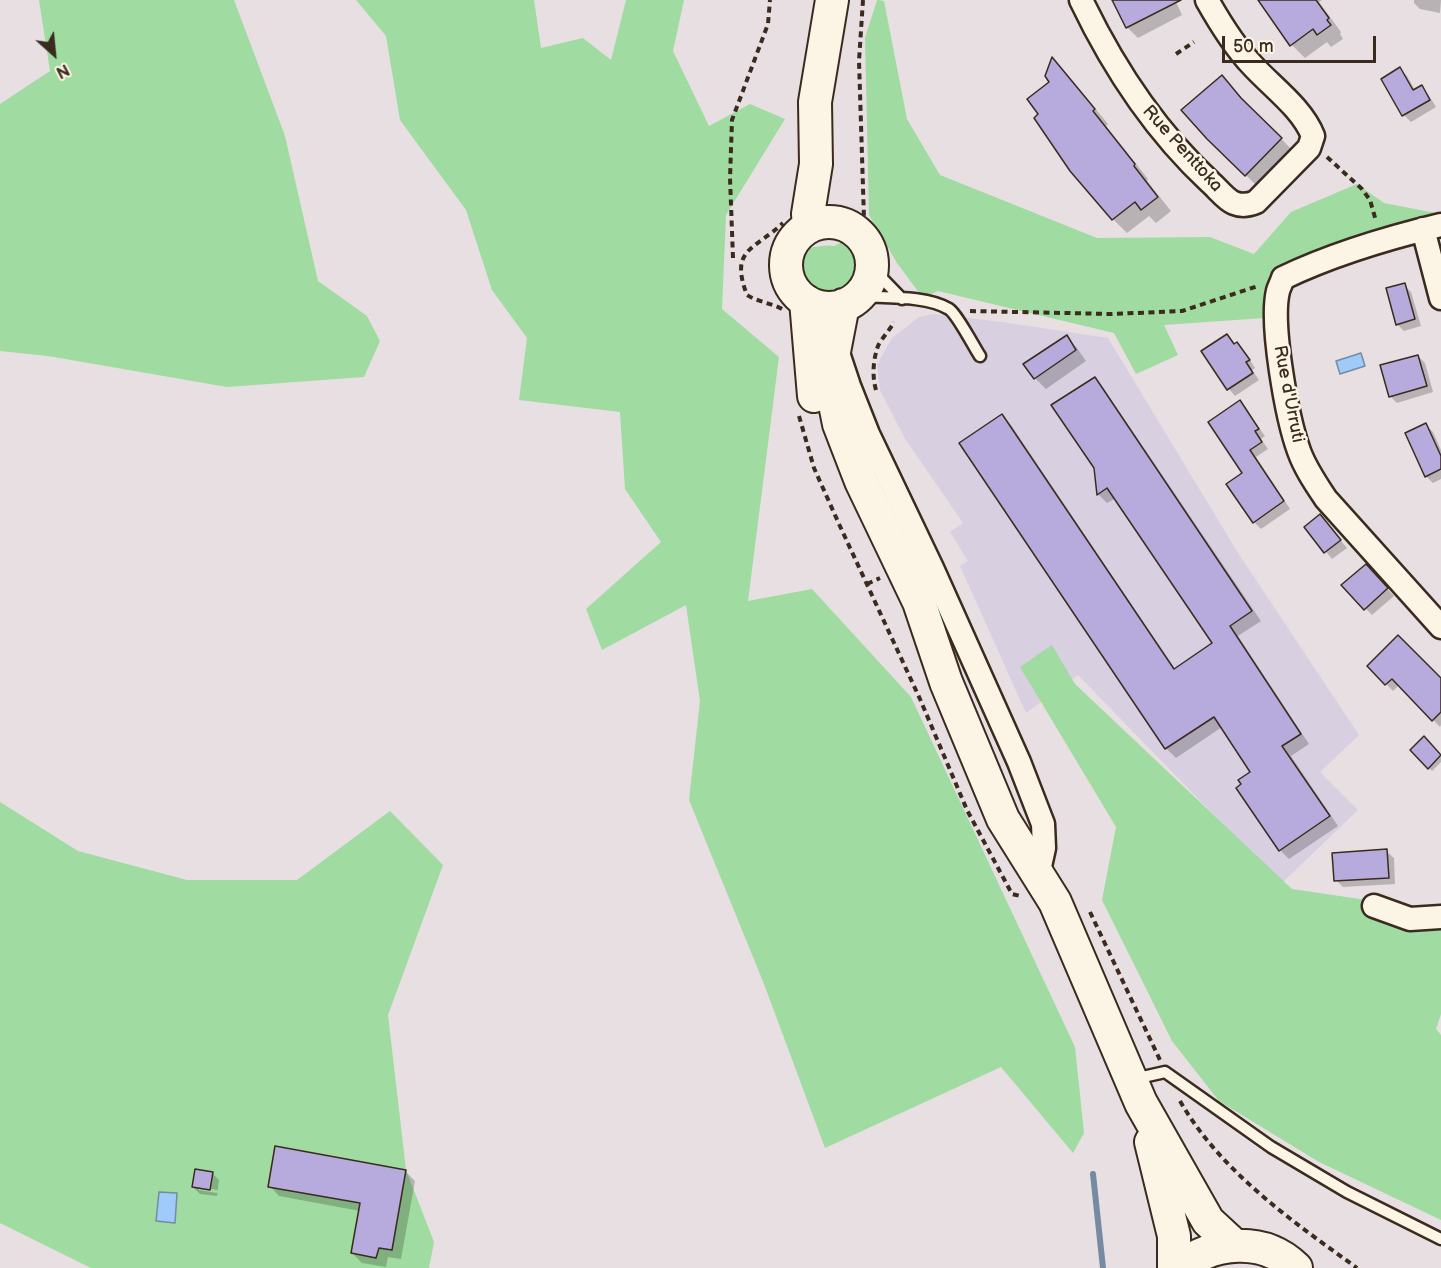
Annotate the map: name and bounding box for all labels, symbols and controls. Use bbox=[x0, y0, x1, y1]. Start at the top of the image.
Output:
north arrow bbox=[24, 24, 84, 84]
scale bar bbox=[1225, 24, 1380, 62]
text: 50 m bbox=[1233, 36, 1274, 57]
text: N bbox=[53, 59, 72, 82]
street label: Rue Penttoka bbox=[1137, 101, 1227, 197]
street label: Rue d'Urruti bbox=[1268, 344, 1308, 444]

